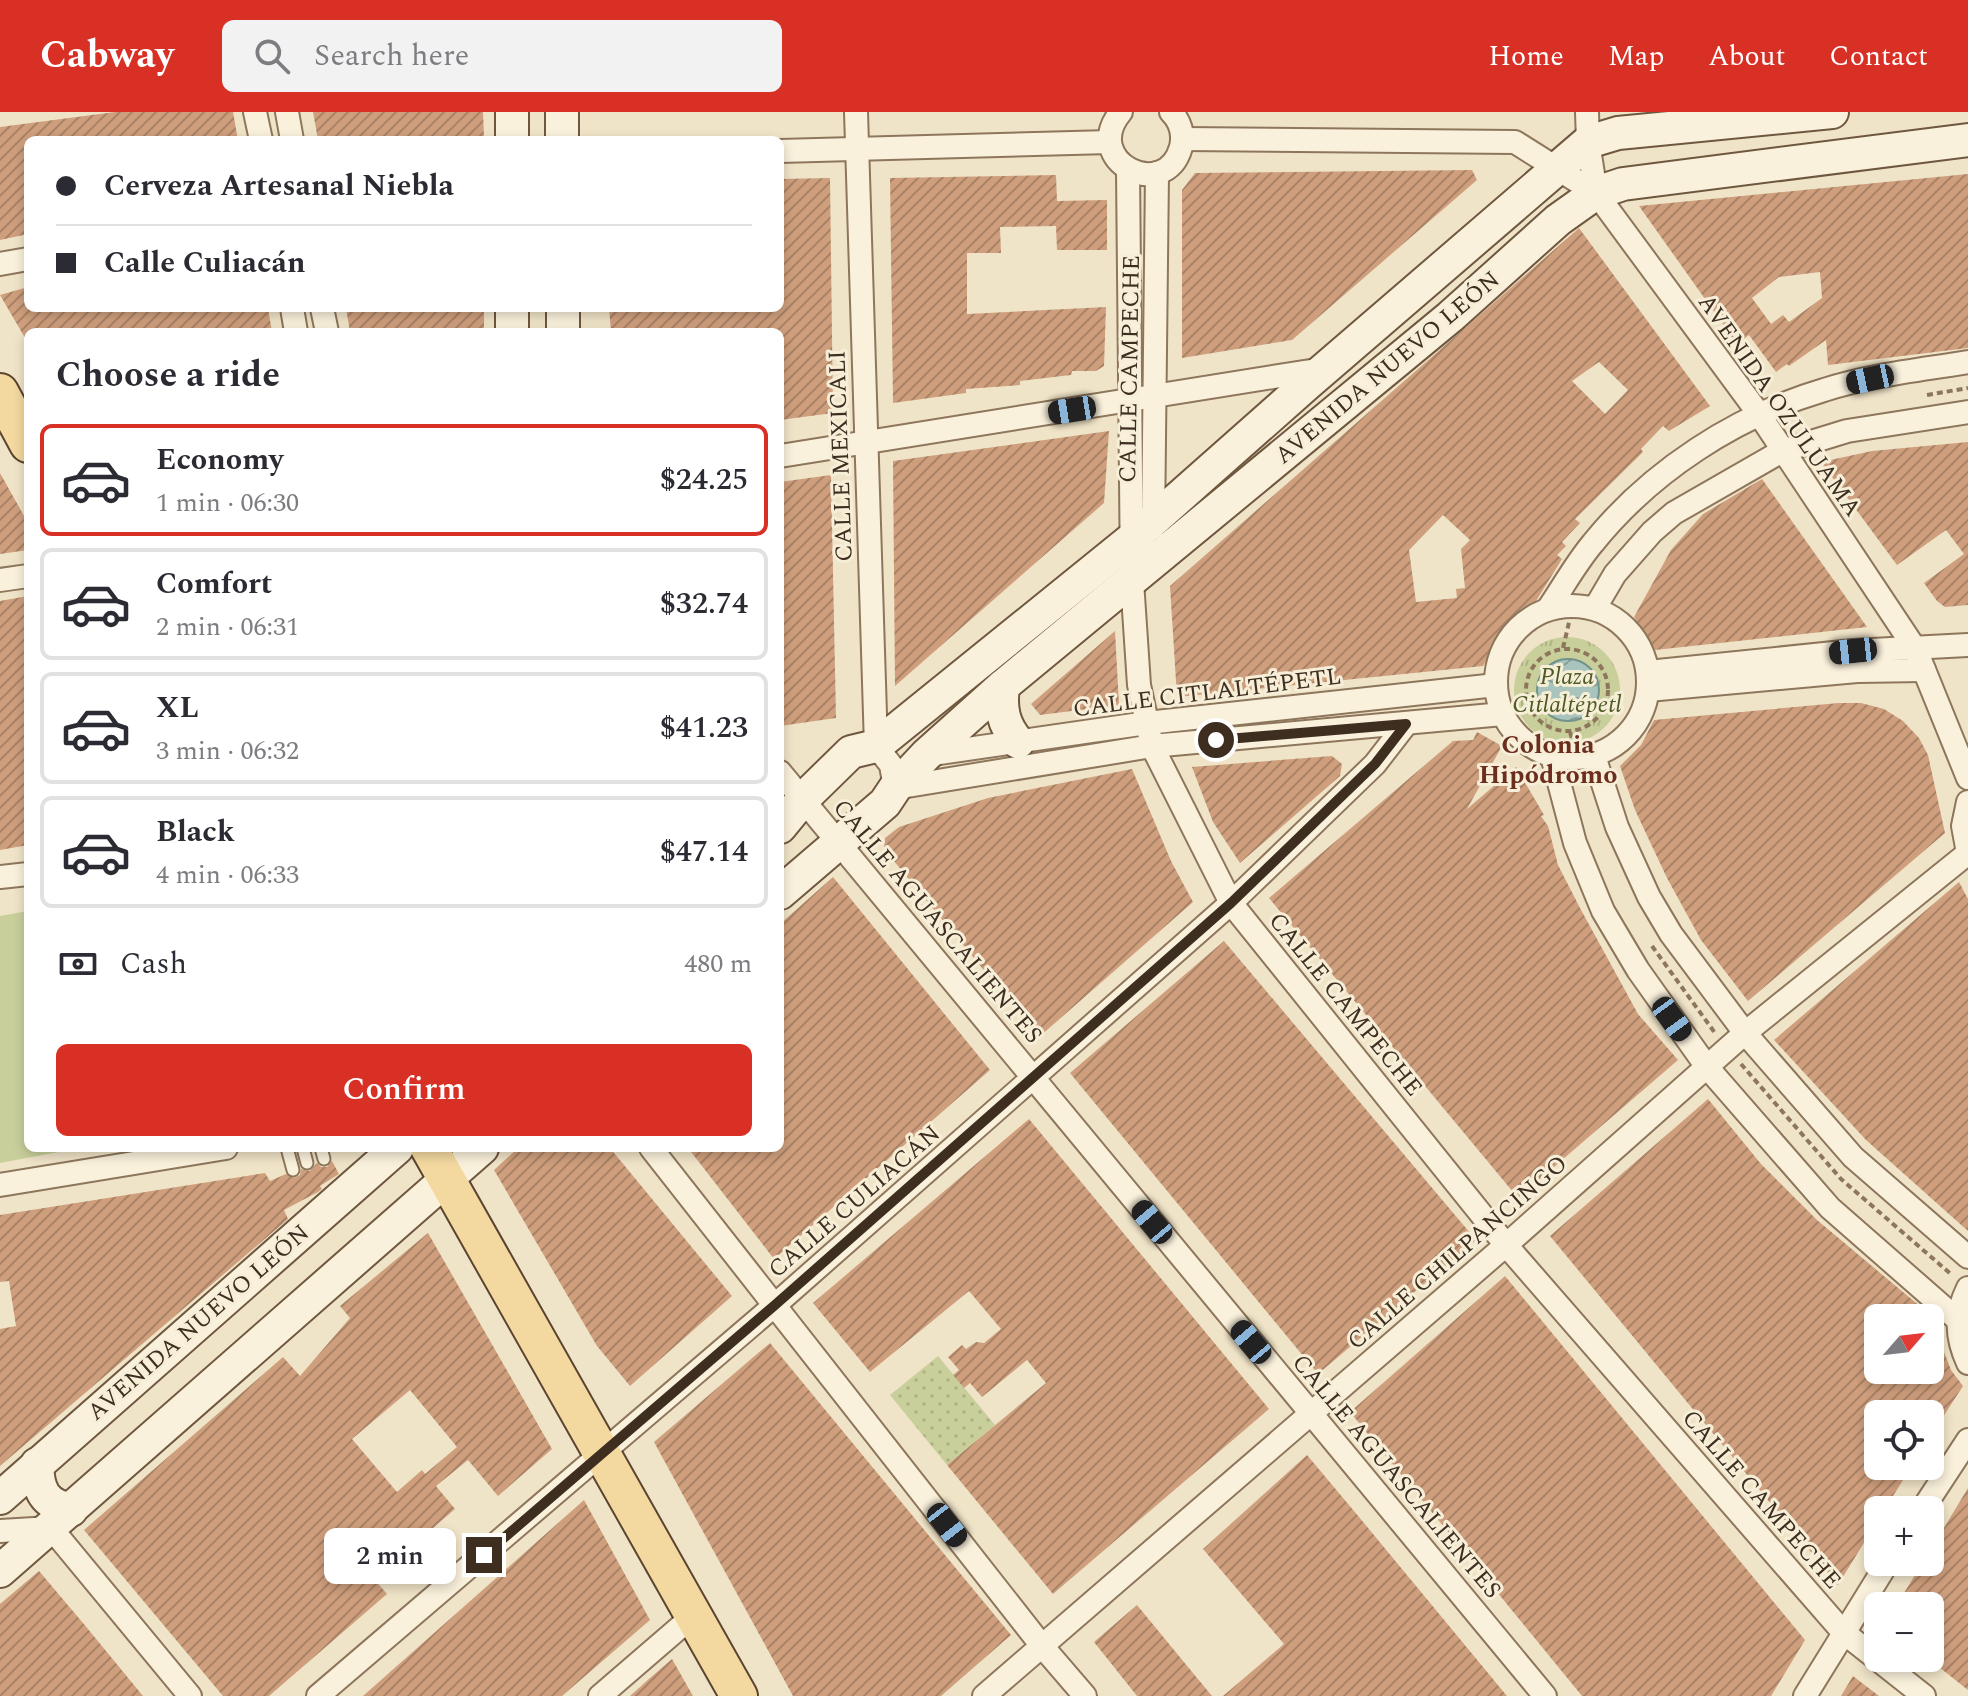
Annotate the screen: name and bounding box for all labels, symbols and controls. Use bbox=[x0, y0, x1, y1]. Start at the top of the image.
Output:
search box bbox=[222, 20, 782, 92]
text: Cabway bbox=[40, 27, 174, 85]
text: Search here bbox=[314, 33, 469, 79]
icon: search bbox=[250, 34, 294, 78]
text: Home bbox=[1488, 35, 1564, 78]
text: Map bbox=[1608, 35, 1664, 78]
text: About bbox=[1708, 35, 1785, 78]
text: Contact bbox=[1829, 35, 1928, 78]
text: Cerveza Artesanal Niebla bbox=[104, 163, 454, 209]
text: Calle Culiacán bbox=[104, 240, 305, 286]
street label: CALLE CAMPECHE bbox=[1110, 255, 1150, 483]
street label: AVENIDA NUEVO LEÓN bbox=[1267, 262, 1508, 473]
street label: AVENIDA OZULUAMA bbox=[1688, 287, 1870, 524]
text: Choose a ride bbox=[56, 348, 280, 403]
street label: CALLE MEXICALI bbox=[819, 350, 863, 562]
car bbox=[1844, 362, 1896, 396]
car bbox=[1046, 394, 1098, 426]
text: Economy bbox=[156, 437, 283, 483]
icon: car bbox=[60, 444, 132, 516]
text: $24.25 bbox=[660, 457, 748, 503]
text: 1 min · 06:30 bbox=[156, 483, 299, 523]
text: Comfort bbox=[156, 561, 272, 607]
icon: car bbox=[60, 568, 132, 640]
text: $32.74 bbox=[660, 581, 748, 627]
text: 2 min · 06:31 bbox=[156, 607, 299, 647]
car bbox=[1828, 637, 1878, 665]
street label: CALLE CITLALTÉPETL bbox=[1071, 659, 1343, 727]
park label: Plaza Citlaltépetl bbox=[1512, 659, 1622, 723]
text: XL bbox=[156, 685, 199, 731]
icon: car bbox=[60, 692, 132, 764]
text: $41.23 bbox=[660, 705, 748, 751]
route start bbox=[1198, 722, 1234, 758]
district label: Colonia Hipódromo bbox=[1479, 725, 1617, 795]
text: 3 min · 06:32 bbox=[156, 731, 299, 771]
street label: CALLE AGUASCALIENTES bbox=[824, 791, 1051, 1052]
text: Black bbox=[156, 809, 235, 855]
icon: car bbox=[60, 816, 132, 888]
text: $47.14 bbox=[660, 829, 748, 875]
text: 4 min · 06:33 bbox=[156, 855, 299, 895]
street label: CALLE CAMPECHE bbox=[1260, 905, 1431, 1105]
text: Cash bbox=[120, 941, 187, 987]
icon: cash bbox=[56, 942, 100, 986]
text: 480 m bbox=[684, 944, 752, 984]
car bbox=[1648, 993, 1696, 1045]
button: Confirm bbox=[56, 1044, 752, 1136]
street label: CALLE CULIACÁN bbox=[760, 1116, 949, 1287]
street label: CALLE CHILPANCINGO bbox=[1339, 1147, 1576, 1359]
car bbox=[1127, 1196, 1177, 1248]
street label: AVENIDA NUEVO LEÓN bbox=[79, 1216, 318, 1430]
north arrow bbox=[1864, 1304, 1944, 1384]
map controls bbox=[1864, 1304, 1944, 1672]
car bbox=[1226, 1316, 1276, 1368]
street label: CALLE AGUASCALIENTES bbox=[1283, 1346, 1510, 1607]
button: locate bbox=[1864, 1400, 1944, 1480]
street label: CALLE CAMPECHE bbox=[1673, 1402, 1850, 1597]
button: + bbox=[1864, 1496, 1944, 1576]
car bbox=[923, 1499, 971, 1551]
callout: 2 min bbox=[324, 1527, 456, 1583]
text: 2 min bbox=[356, 1536, 424, 1576]
route end bbox=[466, 1537, 502, 1573]
button: − bbox=[1864, 1592, 1944, 1672]

